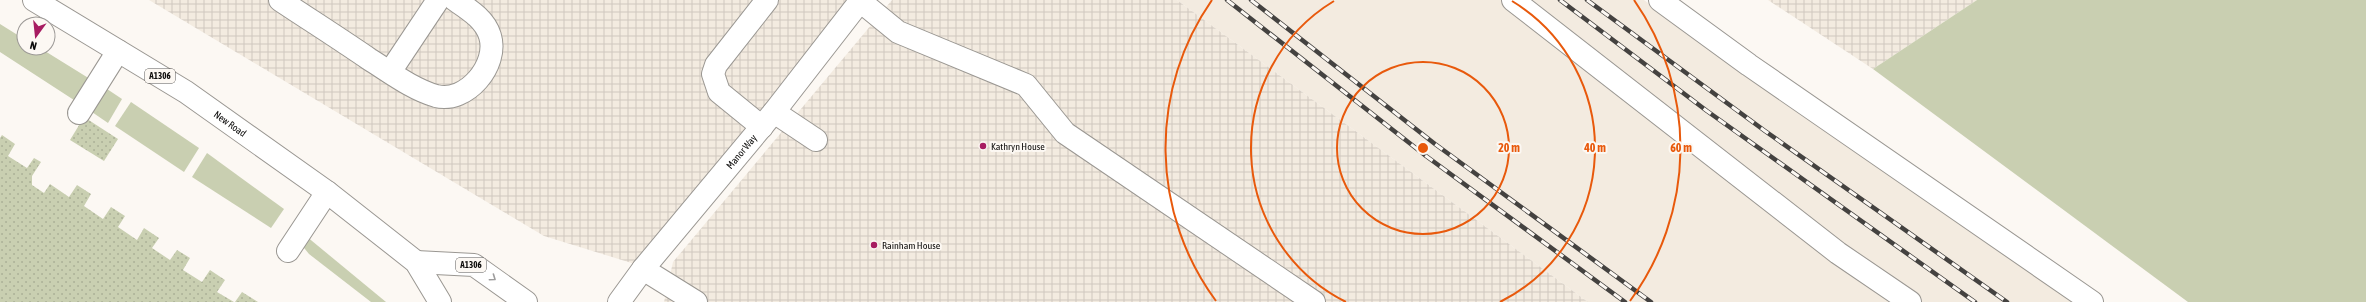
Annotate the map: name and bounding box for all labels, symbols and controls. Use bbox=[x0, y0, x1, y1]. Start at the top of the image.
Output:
north arrow bbox=[16, 16, 56, 56]
text: N bbox=[29, 39, 38, 52]
road number: A1306 bbox=[145, 69, 175, 83]
street label: New Road bbox=[212, 108, 249, 139]
street label: Manor Way bbox=[724, 132, 758, 171]
marker: Kathryn House bbox=[978, 141, 988, 151]
place label: Kathryn House bbox=[991, 141, 1045, 152]
centre of rings bbox=[1416, 141, 1430, 155]
text: 20 m bbox=[1498, 141, 1520, 155]
text: 40 m bbox=[1583, 141, 1606, 155]
text: 60 m bbox=[1670, 141, 1692, 155]
marker: Rainham House bbox=[869, 240, 879, 250]
place label: Rainham House bbox=[882, 240, 941, 251]
road number: A1306 bbox=[456, 258, 486, 272]
one-way arrow bbox=[488, 273, 495, 280]

